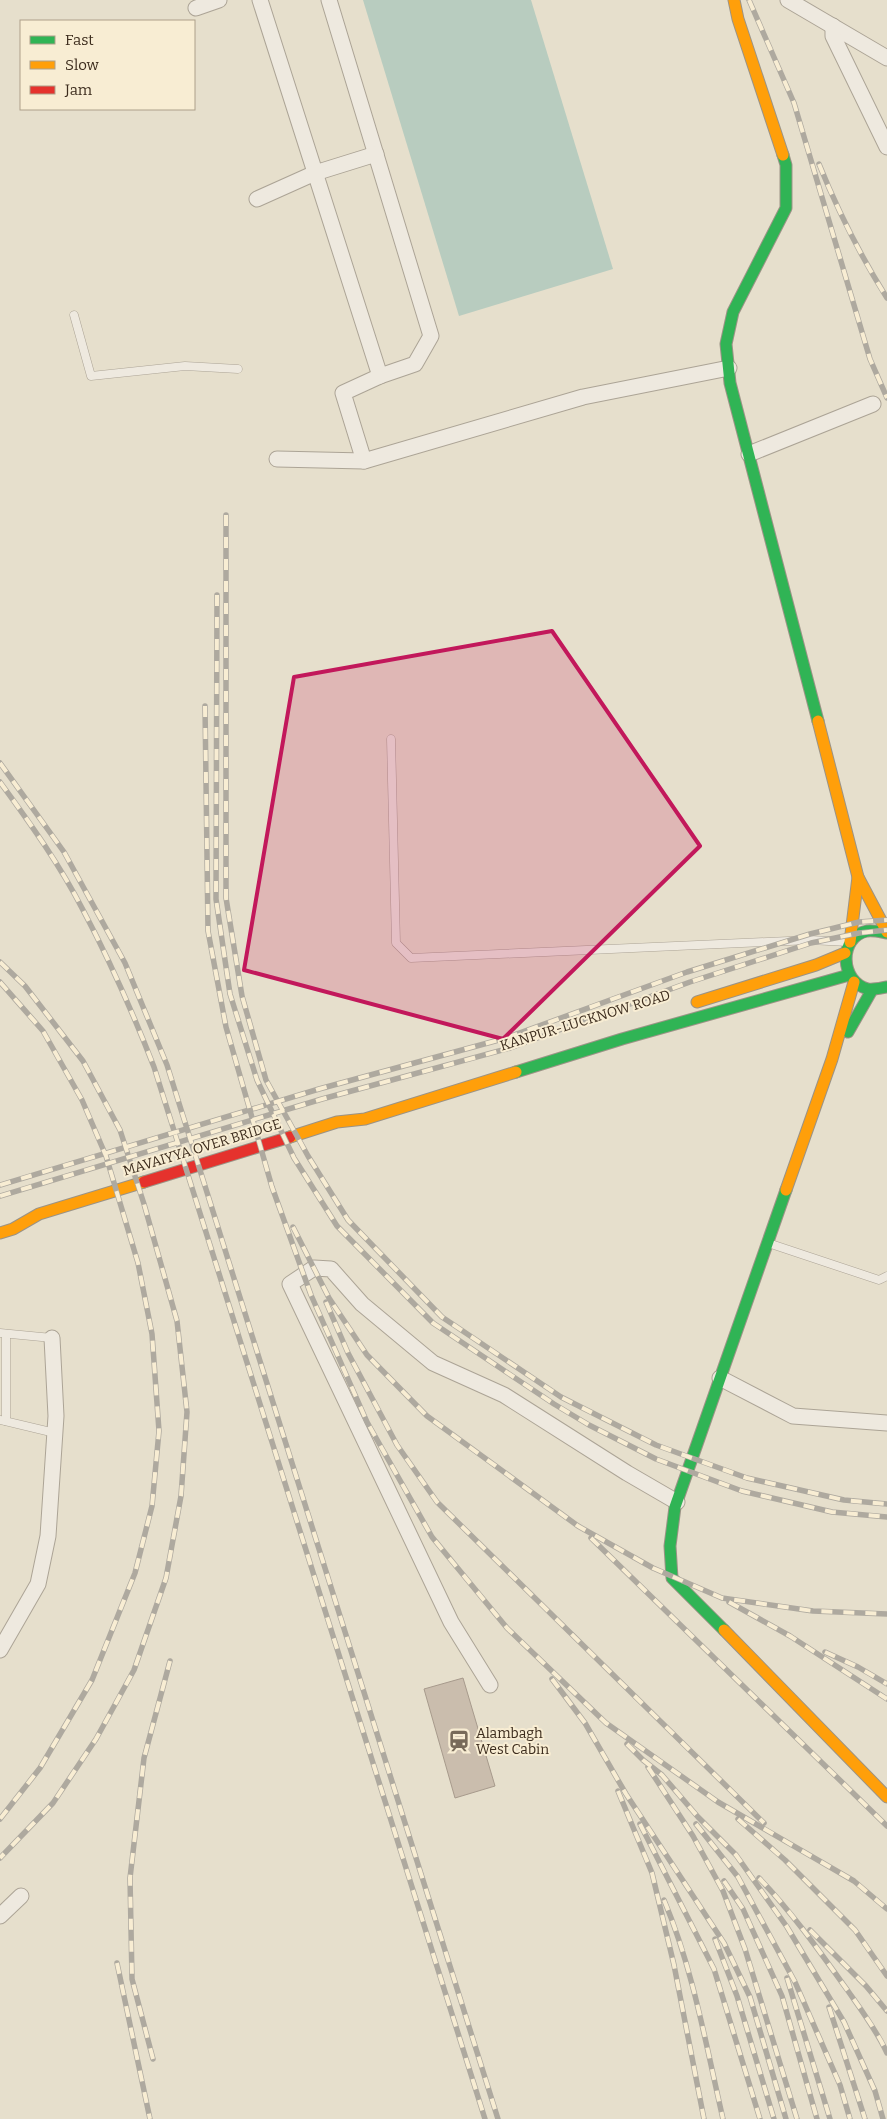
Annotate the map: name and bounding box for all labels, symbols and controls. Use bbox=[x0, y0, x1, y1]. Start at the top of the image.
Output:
legend bbox=[20, 20, 195, 110]
text: Fast bbox=[65, 31, 94, 49]
text: Slow bbox=[65, 56, 100, 74]
text: Jam bbox=[64, 81, 93, 99]
street label: KANPUR-LUCKNOW ROAD bbox=[498, 986, 672, 1055]
street label: MAVAIYYA OVER BRIDGE bbox=[121, 1115, 283, 1180]
place label: Alambagh West Cabin bbox=[476, 1725, 549, 1758]
station icon: Alambagh West Cabin bbox=[446, 1728, 472, 1754]

